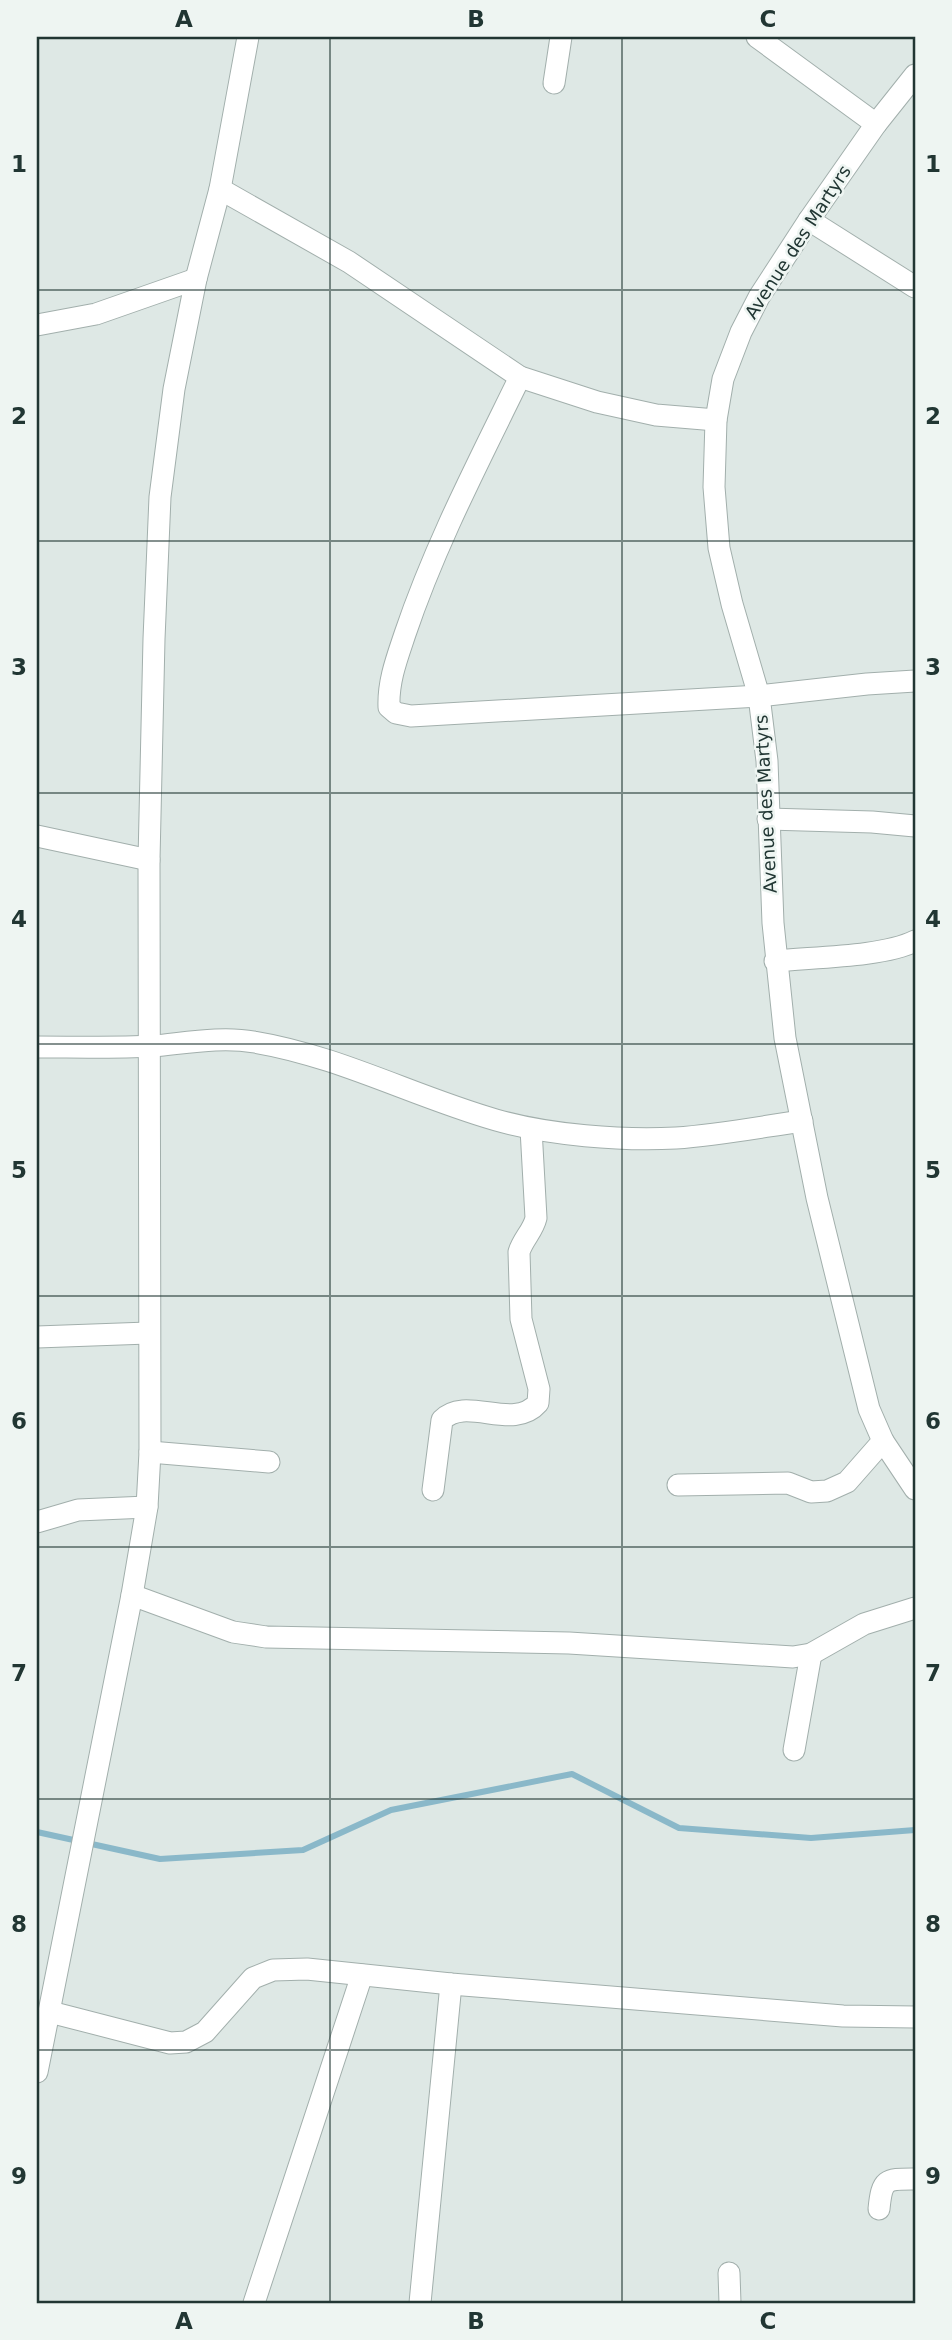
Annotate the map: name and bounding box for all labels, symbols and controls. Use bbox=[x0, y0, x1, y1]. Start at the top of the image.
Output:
text: A bbox=[175, 6, 193, 32]
text: B bbox=[467, 6, 485, 32]
text: C bbox=[760, 6, 776, 32]
text: 1 bbox=[11, 151, 27, 177]
text: 1 bbox=[925, 151, 941, 177]
street label: Avenue des Martyrs bbox=[740, 161, 855, 322]
text: 2 bbox=[11, 403, 27, 429]
text: 2 bbox=[925, 403, 941, 429]
text: 3 bbox=[11, 654, 27, 680]
text: 3 bbox=[925, 654, 941, 680]
street label: Avenue des Martyrs bbox=[750, 714, 781, 894]
text: 4 bbox=[11, 906, 27, 932]
text: 4 bbox=[925, 906, 941, 932]
text: 5 bbox=[11, 1157, 27, 1183]
text: 5 bbox=[925, 1157, 941, 1183]
text: 6 bbox=[11, 1408, 27, 1434]
text: 6 bbox=[925, 1408, 941, 1434]
text: 7 bbox=[11, 1660, 27, 1686]
text: 7 bbox=[925, 1660, 941, 1686]
text: 8 bbox=[11, 1911, 27, 1937]
text: 8 bbox=[925, 1911, 941, 1937]
text: 9 bbox=[11, 2163, 27, 2189]
text: 9 bbox=[925, 2163, 941, 2189]
text: A bbox=[175, 2308, 193, 2334]
text: B bbox=[467, 2308, 485, 2334]
text: C bbox=[760, 2308, 776, 2334]

